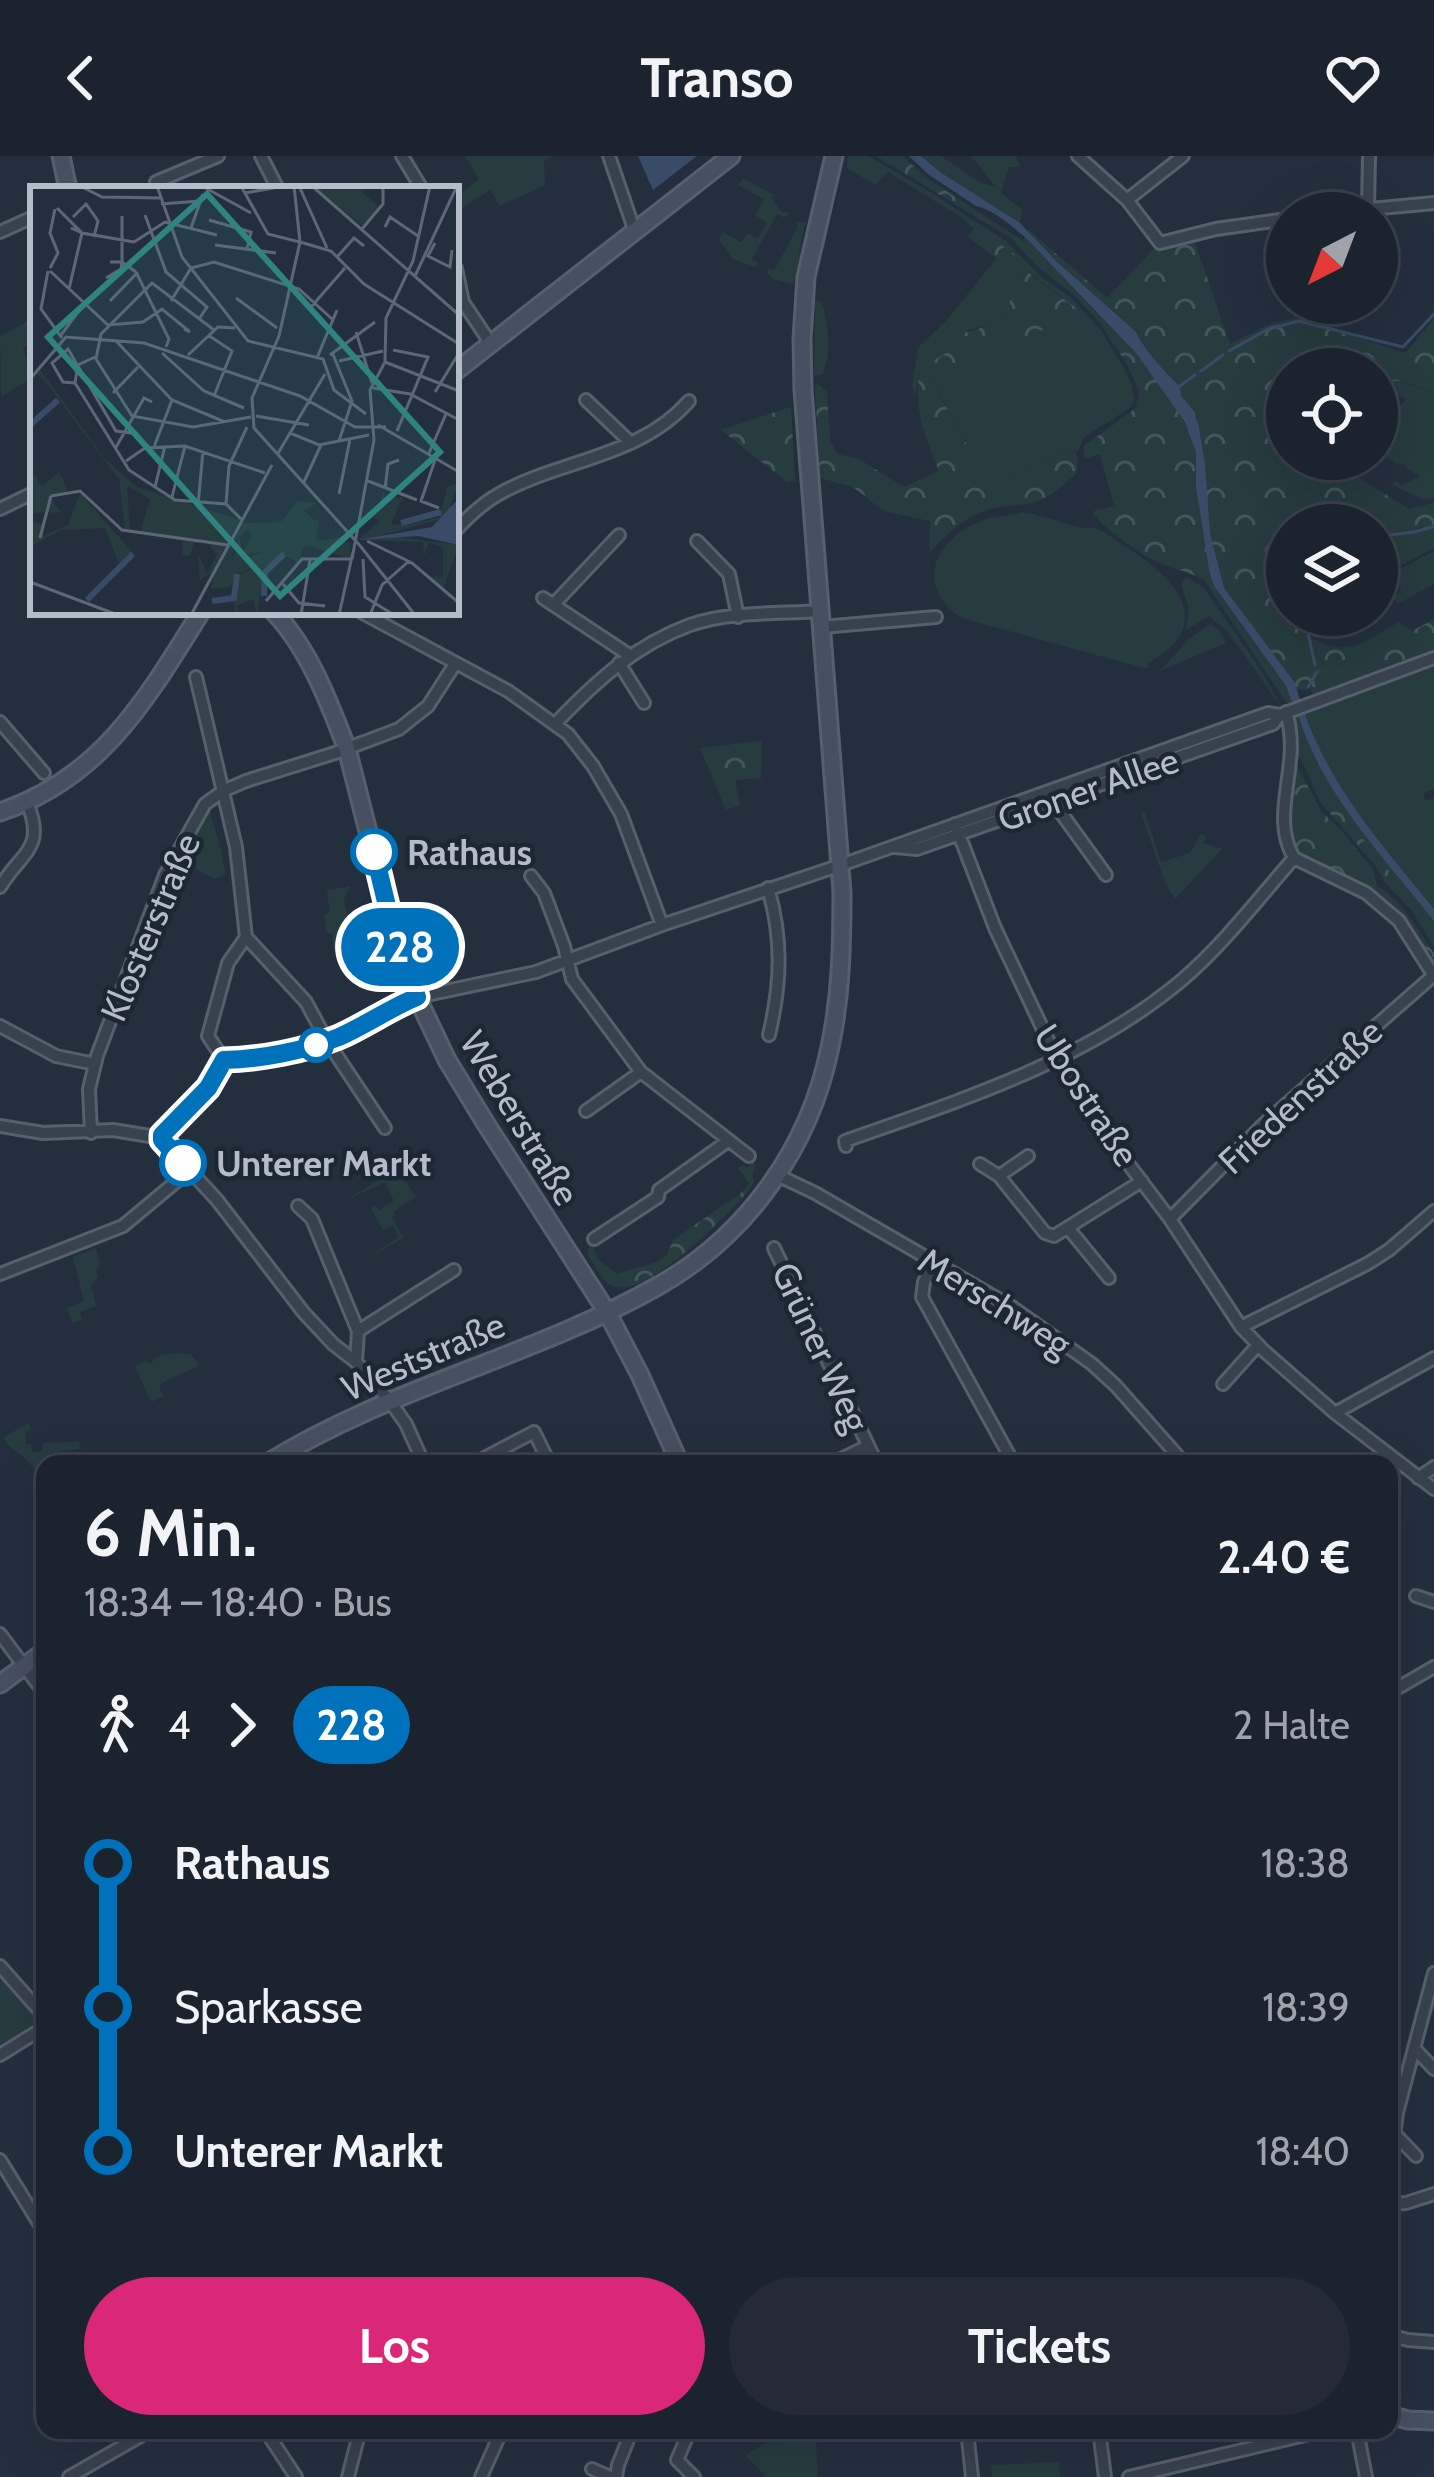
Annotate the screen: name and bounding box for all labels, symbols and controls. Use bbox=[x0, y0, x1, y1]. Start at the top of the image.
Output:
icon: back bbox=[48, 45, 114, 111]
text: Transo bbox=[640, 45, 794, 111]
icon: heart bbox=[1320, 45, 1386, 111]
inset map bbox=[30, 186, 459, 615]
north arrow bbox=[1266, 192, 1398, 324]
map controls bbox=[1266, 192, 1398, 636]
button: locate bbox=[1266, 348, 1398, 480]
button: layers bbox=[1266, 504, 1398, 636]
street label: Groner Allee bbox=[992, 738, 1184, 840]
street label: Klosterstraße bbox=[91, 827, 209, 1027]
marker: Rathaus bbox=[352, 830, 396, 874]
place label: Rathaus bbox=[407, 830, 532, 874]
line badge: 228 bbox=[331, 908, 469, 986]
text: 228 bbox=[365, 921, 435, 973]
street label: Friedenstraße bbox=[1209, 1009, 1391, 1183]
street label: Ubostraße bbox=[1025, 1016, 1149, 1174]
street label: Weberstraße bbox=[451, 1023, 589, 1213]
unlabelled marker bbox=[300, 1029, 332, 1061]
marker: Unterer Markt bbox=[161, 1141, 205, 1185]
place label: Unterer Markt bbox=[216, 1141, 431, 1185]
street label: Merschweg bbox=[911, 1238, 1080, 1367]
street label: Grüner Weg bbox=[763, 1256, 880, 1439]
street label: Weststraße bbox=[335, 1302, 511, 1410]
text: 6 Min. bbox=[84, 1492, 257, 1573]
text: 2.40 € bbox=[1218, 1530, 1350, 1584]
text: 18:34 – 18:40 · Bus bbox=[84, 1578, 392, 1626]
icon: walk bbox=[84, 1692, 150, 1758]
icon: forward bbox=[209, 1692, 275, 1758]
text: 228 bbox=[317, 1699, 386, 1751]
text: 4 bbox=[168, 1701, 191, 1749]
text: 2 Halte bbox=[1233, 1701, 1350, 1749]
text: Rathaus bbox=[174, 1836, 330, 1890]
text: 18:38 bbox=[1261, 1839, 1350, 1887]
text: Sparkasse bbox=[174, 1980, 363, 2034]
text: 18:39 bbox=[1262, 1983, 1350, 2031]
text: Unterer Markt bbox=[174, 2124, 443, 2178]
text: 18:40 bbox=[1256, 2127, 1350, 2175]
button: Los bbox=[84, 2277, 705, 2415]
button: Tickets bbox=[729, 2277, 1350, 2415]

